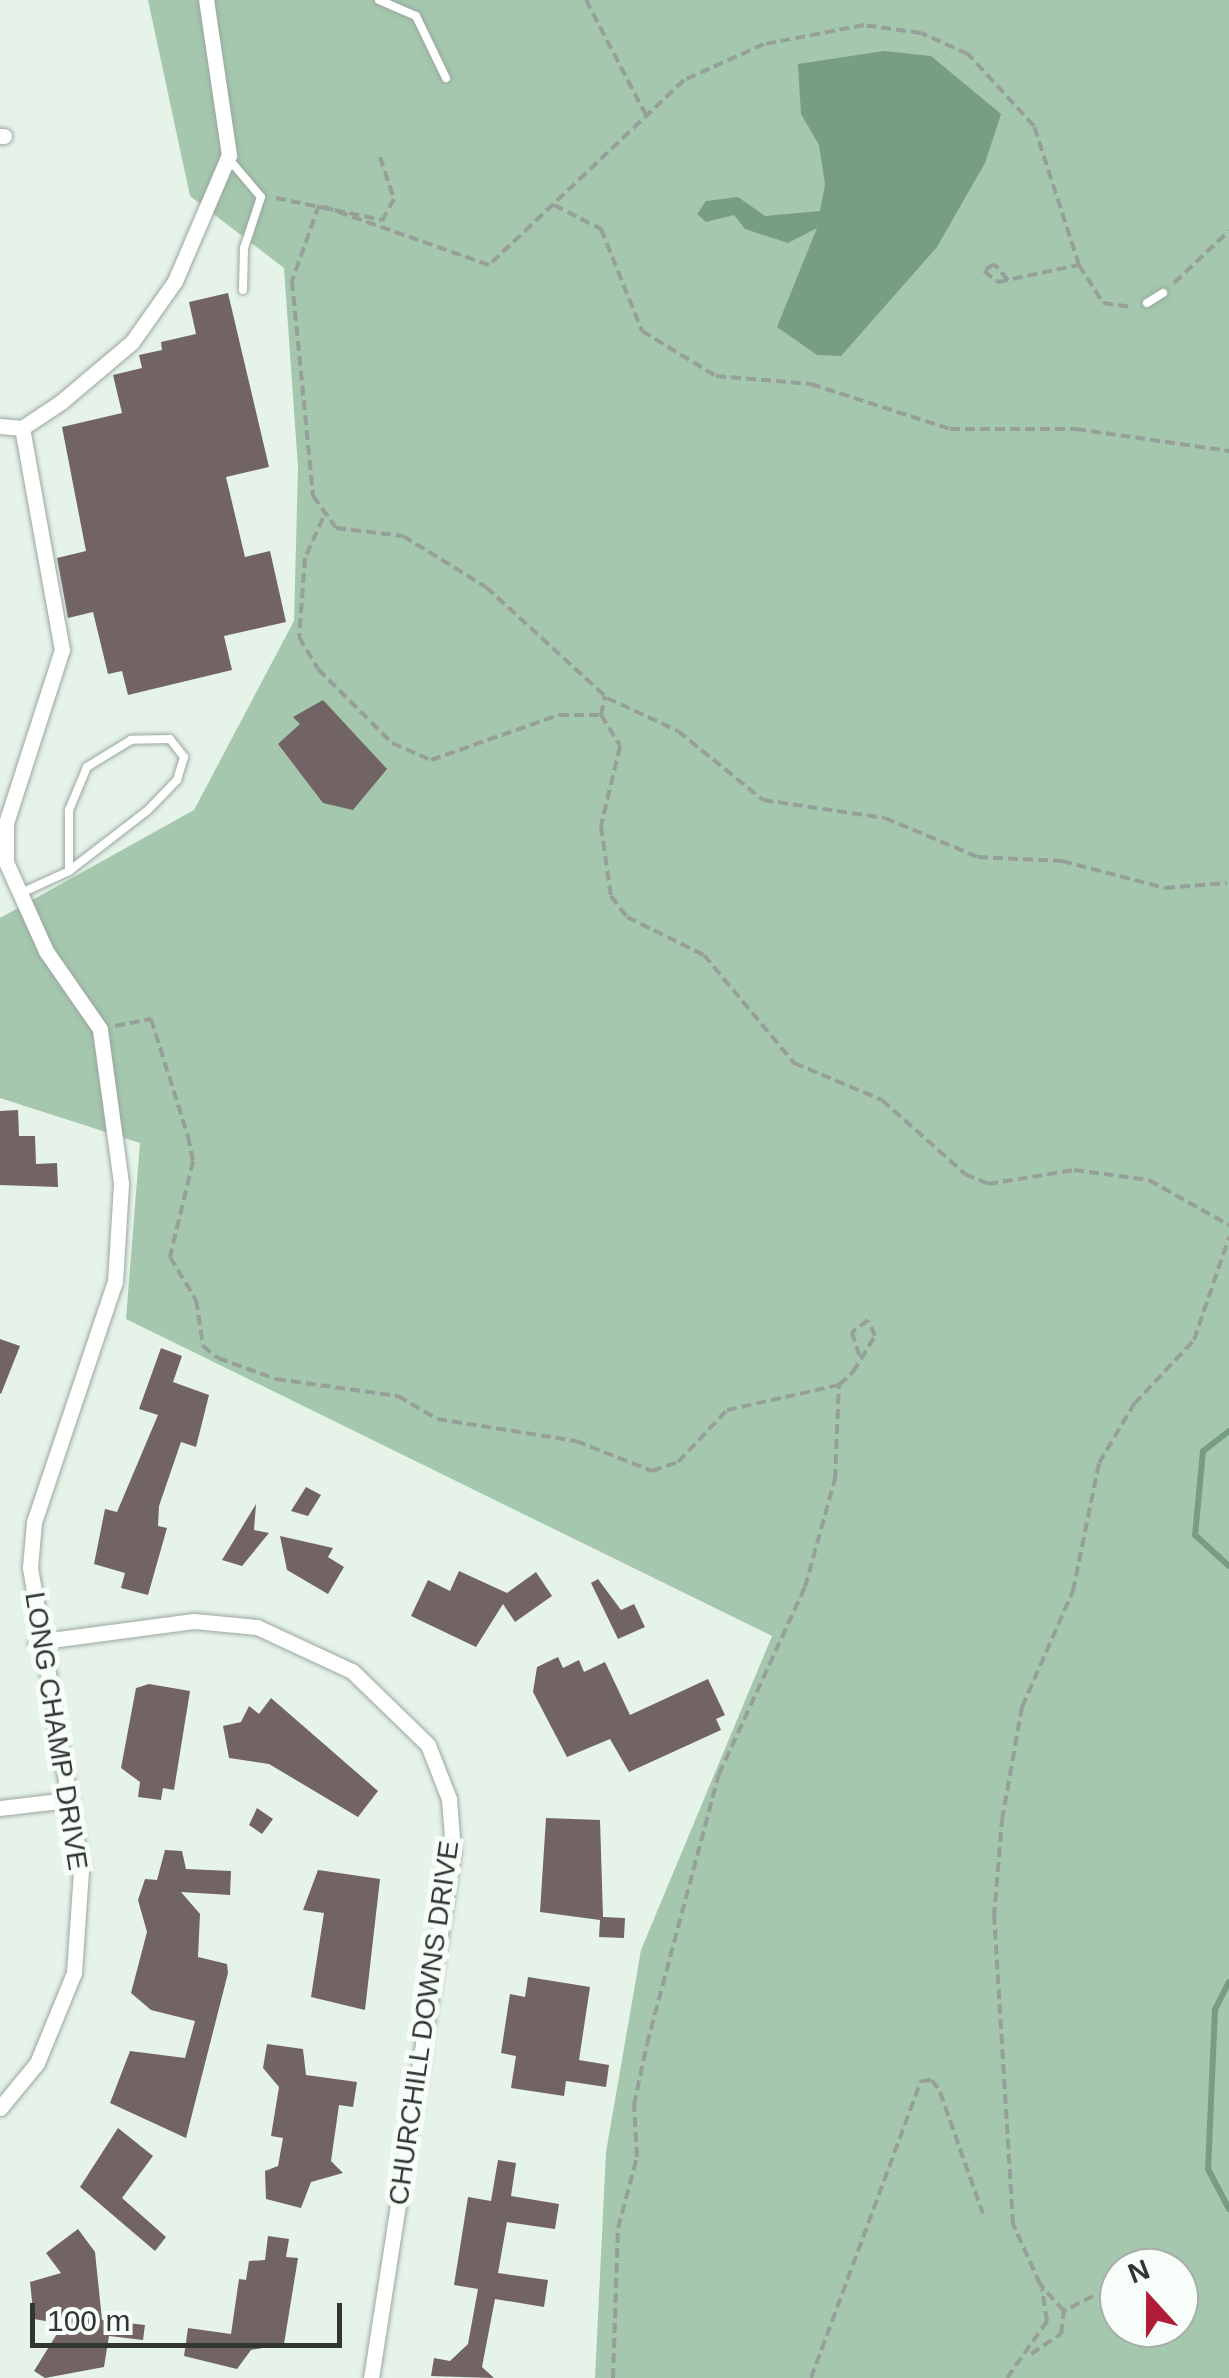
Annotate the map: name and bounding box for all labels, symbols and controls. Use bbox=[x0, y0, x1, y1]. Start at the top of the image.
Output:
street label: LONG CHAMP DRIVE bbox=[17, 1589, 95, 1873]
street label: CHURCHILL DOWNS DRIVE bbox=[382, 1838, 466, 2208]
north arrow bbox=[1099, 2248, 1199, 2348]
text: N bbox=[1124, 2253, 1154, 2289]
scale bar bbox=[35, 2283, 348, 2345]
text: 100 m bbox=[47, 2304, 130, 2337]

